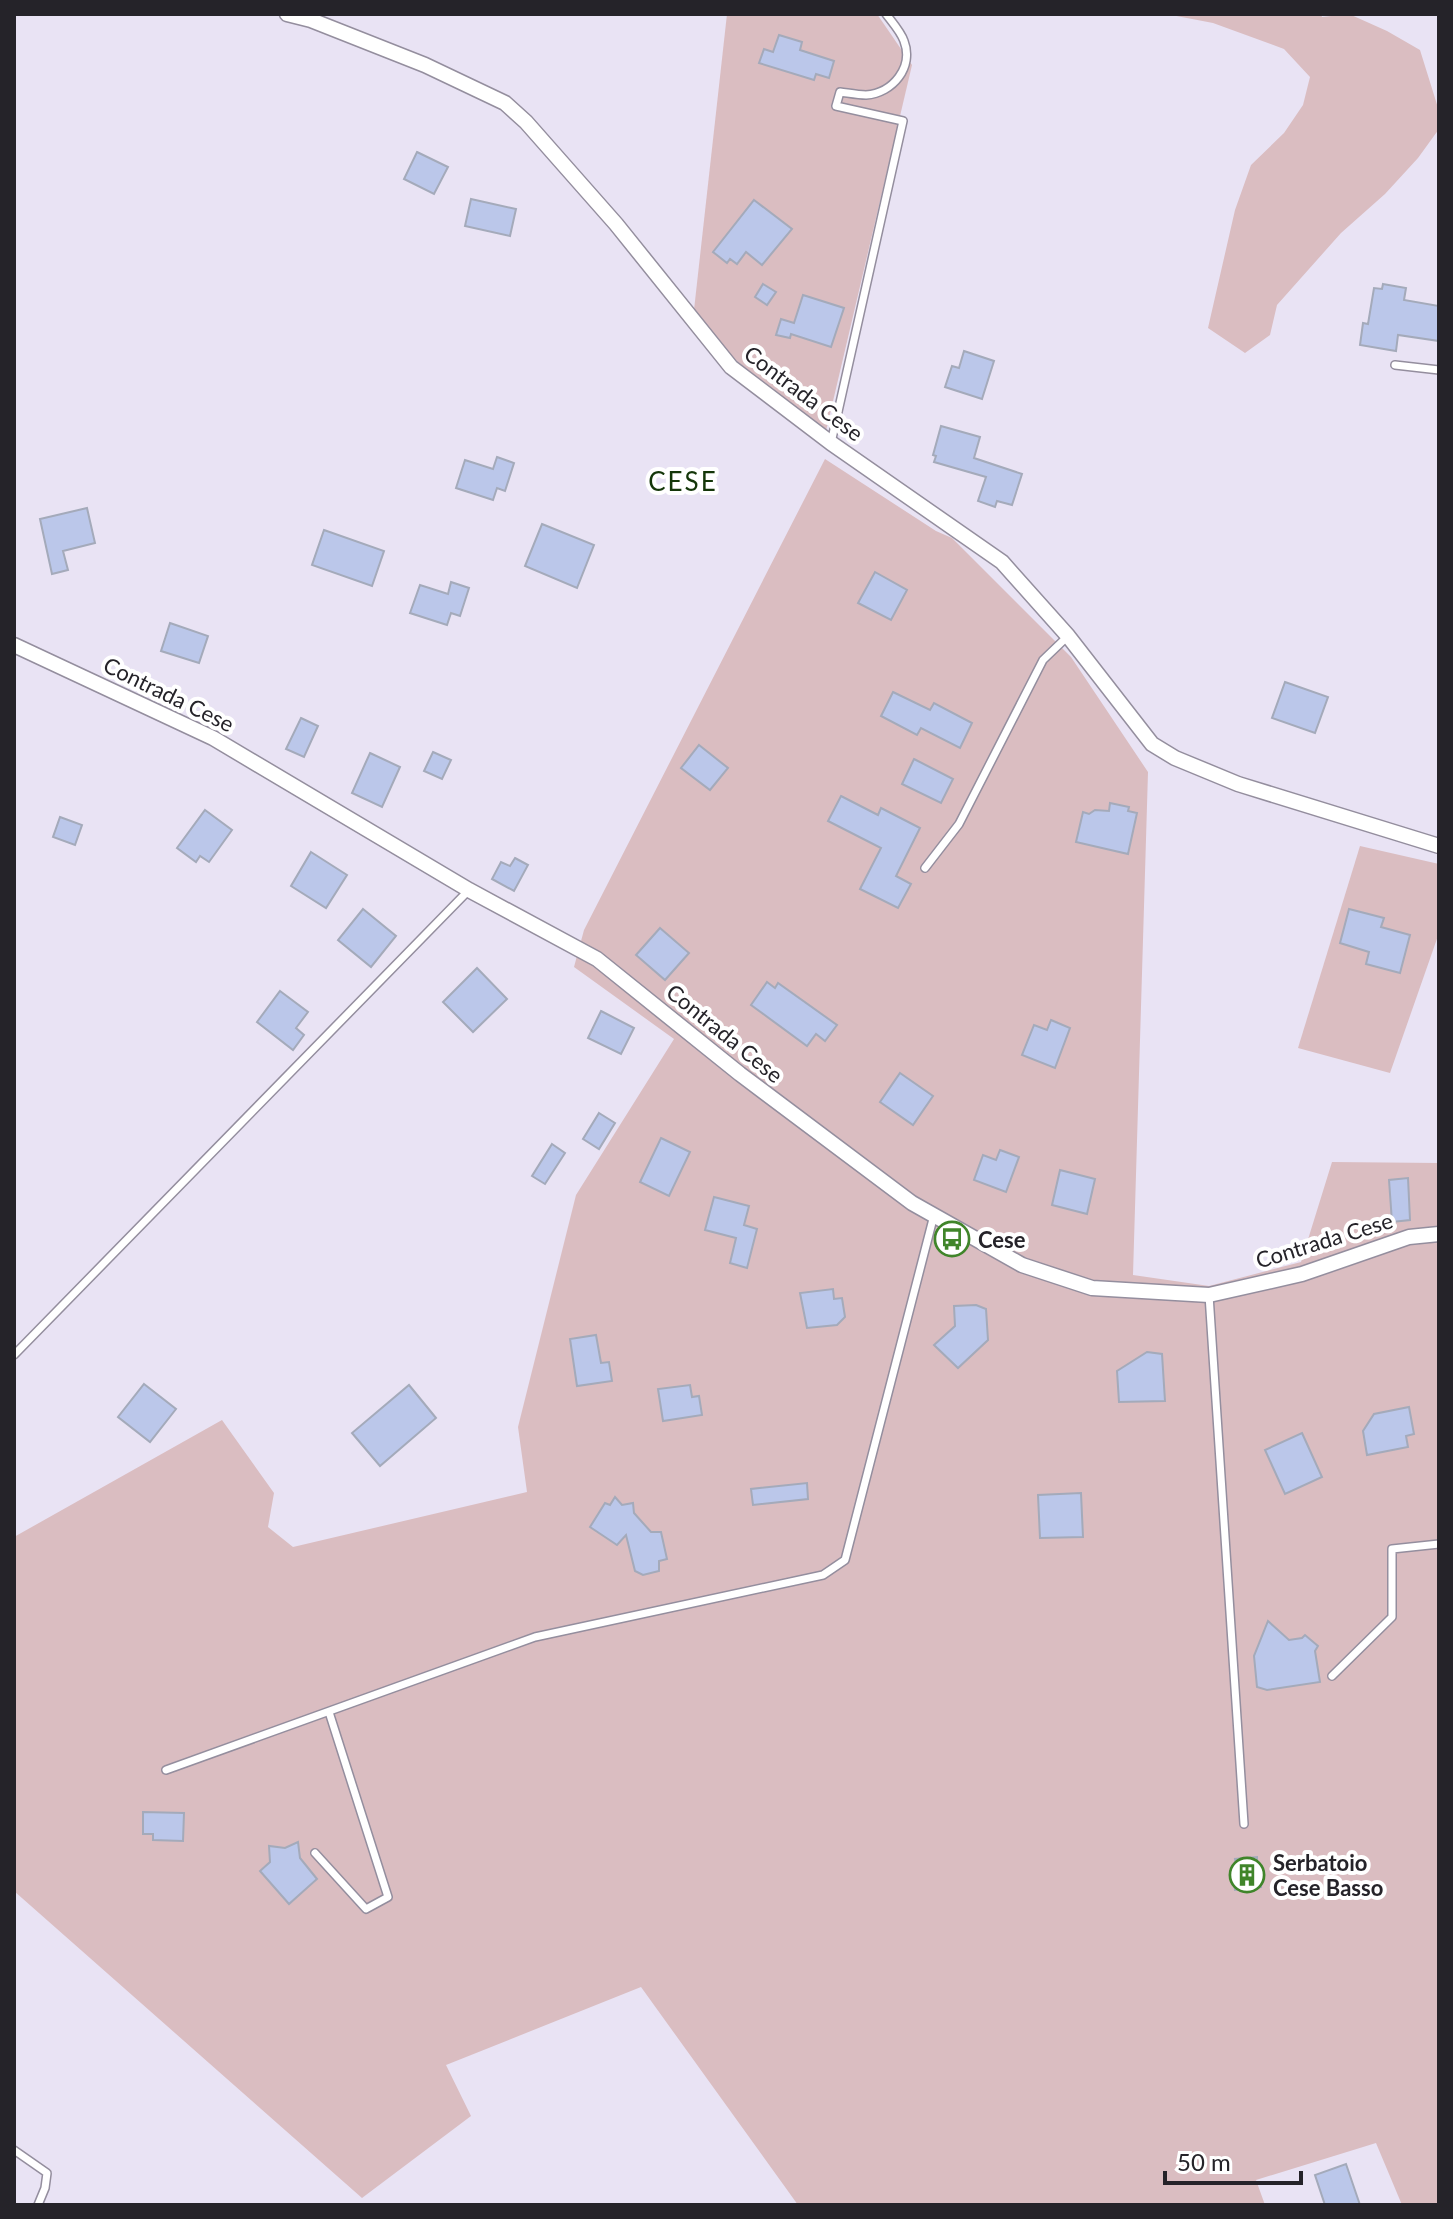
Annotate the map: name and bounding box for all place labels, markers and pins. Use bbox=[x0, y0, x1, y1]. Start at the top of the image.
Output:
bus stop icon: Cese bbox=[933, 1220, 971, 1258]
place label: Cese bbox=[978, 1226, 1026, 1253]
place label: Serbatoio Cese Basso bbox=[1273, 1849, 1383, 1901]
building icon: Serbatoio Cese Basso bbox=[1228, 1856, 1266, 1894]

